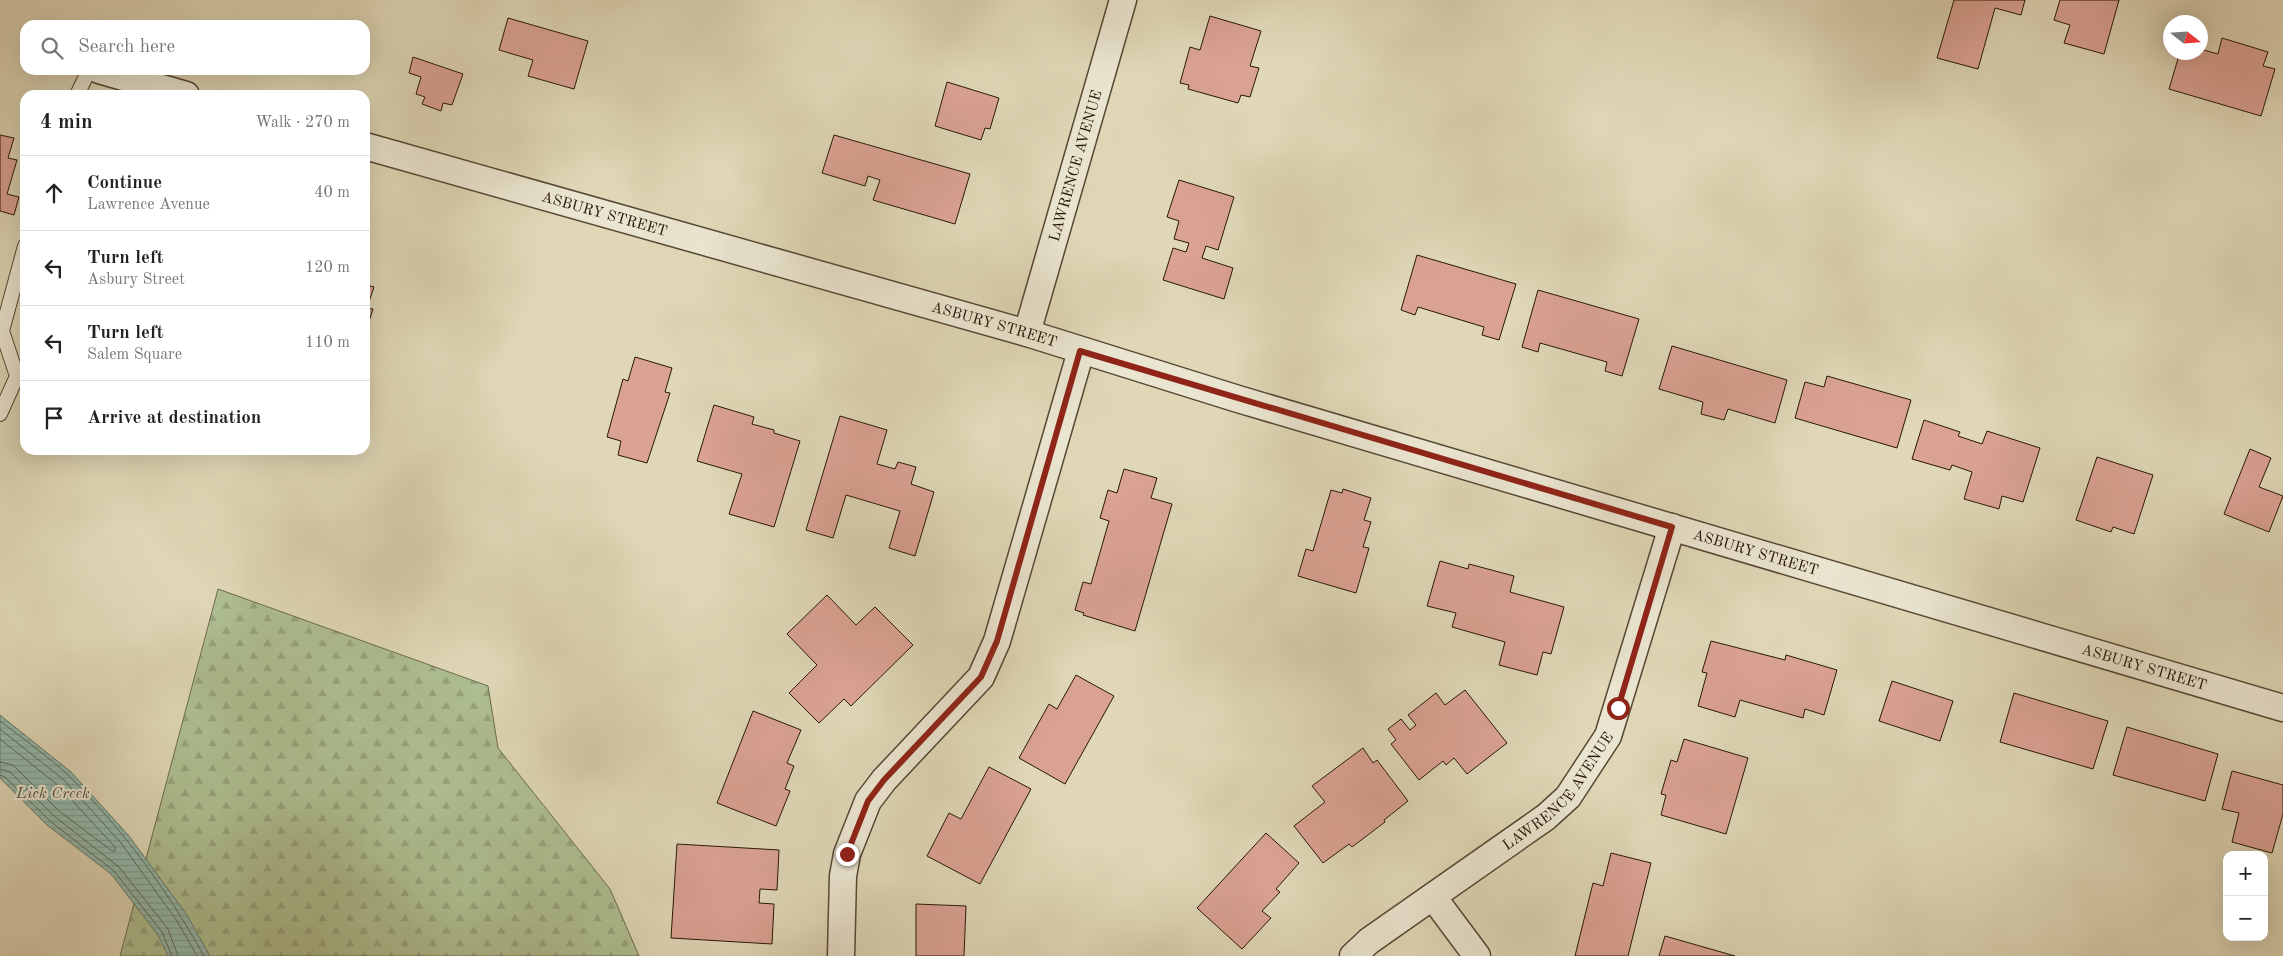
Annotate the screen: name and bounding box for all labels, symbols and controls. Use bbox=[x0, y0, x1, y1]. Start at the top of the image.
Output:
north arrow bbox=[2163, 15, 2208, 60]
search box bbox=[20, 20, 370, 75]
icon: search bbox=[38, 34, 66, 62]
text: Search here bbox=[78, 38, 175, 57]
street label: LAWRENCE AVENUE bbox=[1048, 89, 1106, 244]
text: 4 min bbox=[40, 112, 93, 133]
text: Walk · 270 m bbox=[255, 115, 350, 131]
text: Continue bbox=[87, 174, 162, 193]
icon: ahead bbox=[40, 179, 68, 207]
text: 40 m bbox=[314, 185, 350, 201]
street label: ASBURY STREET bbox=[540, 190, 669, 240]
text: Lawrence Avenue bbox=[87, 197, 210, 213]
text: Turn left bbox=[87, 249, 164, 268]
icon: left bbox=[40, 254, 68, 282]
text: 120 m bbox=[305, 260, 350, 276]
text: Asbury Street bbox=[87, 272, 185, 288]
street label: ASBURY STREET bbox=[929, 300, 1058, 351]
text: Turn left bbox=[87, 324, 164, 343]
icon: left bbox=[40, 329, 68, 357]
text: 110 m bbox=[305, 335, 350, 351]
text: Salem Square bbox=[87, 347, 182, 363]
icon: arrive bbox=[40, 404, 68, 432]
text: Arrive at destination bbox=[87, 409, 261, 428]
street label: ASBURY STREET bbox=[1691, 528, 1820, 579]
street label: ASBURY STREET bbox=[2079, 643, 2208, 694]
route start bbox=[1607, 697, 1630, 720]
street label: LAWRENCE AVENUE bbox=[1500, 730, 1617, 854]
water label: Lick Creek bbox=[15, 786, 90, 802]
route end bbox=[836, 843, 859, 866]
map controls bbox=[2223, 851, 2268, 941]
button: + bbox=[2223, 851, 2268, 896]
button: − bbox=[2223, 896, 2268, 941]

